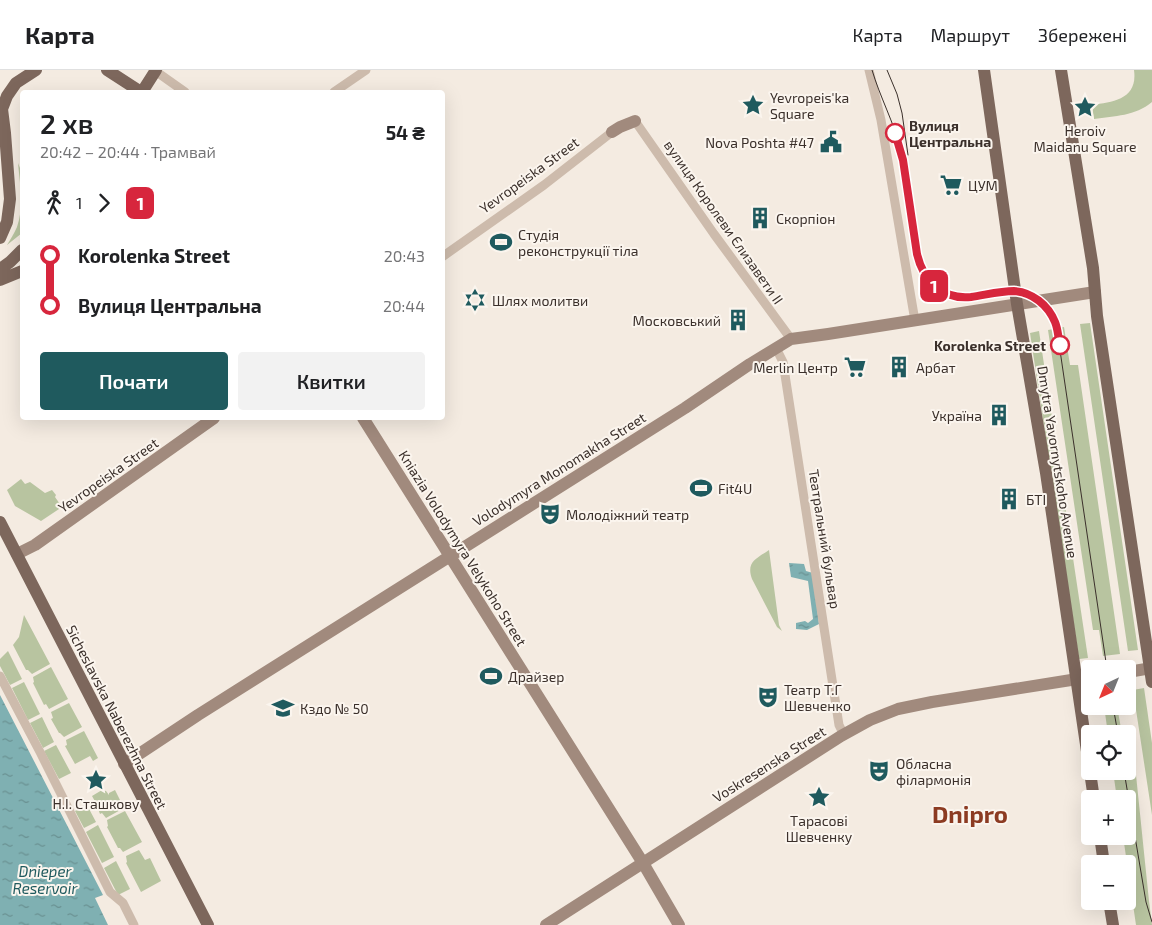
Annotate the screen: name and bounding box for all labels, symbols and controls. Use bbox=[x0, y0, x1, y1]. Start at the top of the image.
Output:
text: Карта bbox=[25, 20, 95, 49]
text: Карта bbox=[853, 24, 903, 46]
text: Маршрут bbox=[931, 24, 1010, 46]
text: Збережені bbox=[1038, 24, 1127, 46]
place label: Yevropeis'ka Square bbox=[770, 89, 849, 122]
place icon: Yevropeis'ka Square bbox=[740, 92, 766, 118]
place icon: Heroiv Maidanu Square bbox=[1072, 94, 1098, 120]
text: 2 хв bbox=[40, 106, 93, 140]
place label: Вулиця Центральна bbox=[909, 117, 991, 150]
text: 54 ₴ bbox=[386, 121, 425, 144]
place label: Heroiv Maidanu Square bbox=[1034, 122, 1136, 155]
marker: Вулиця Центральна bbox=[885, 123, 905, 143]
public building icon: Nova Poshta #47 bbox=[818, 129, 844, 155]
street label: Yevropeiska Street bbox=[476, 133, 582, 217]
place label: Nova Poshta #47 bbox=[705, 134, 814, 151]
street label: вулиця Королеви Єлизавети ІІ bbox=[661, 137, 787, 307]
text: 20:42 – 20:44 · Трамвай bbox=[40, 142, 216, 161]
supermarket icon: ЦУМ bbox=[938, 172, 964, 198]
place label: ЦУМ bbox=[968, 177, 998, 194]
icon: walk bbox=[40, 189, 68, 217]
icon: forward bbox=[90, 189, 118, 217]
text: 1 bbox=[136, 192, 144, 214]
text: 1 bbox=[76, 193, 82, 212]
building icon: Скорпіон bbox=[747, 205, 773, 231]
place label: Скорпіон bbox=[776, 210, 835, 227]
place label: Студія реконструкції тіла bbox=[518, 226, 639, 259]
sports icon: Студія реконструкції тіла bbox=[488, 229, 514, 255]
text: Korolenka Street bbox=[78, 244, 230, 267]
text: 20:43 bbox=[384, 246, 425, 265]
line badge: 1 bbox=[918, 270, 950, 302]
text: 1 bbox=[930, 275, 938, 297]
synagogue icon: Шлях молитви bbox=[462, 287, 488, 313]
place label: Шлях молитви bbox=[492, 292, 588, 309]
text: Вулиця Центральна bbox=[78, 294, 262, 317]
text: 20:44 bbox=[383, 296, 425, 315]
building icon: Московський bbox=[725, 307, 751, 333]
place label: Московський bbox=[633, 312, 721, 329]
marker: Korolenka Street bbox=[1050, 335, 1070, 355]
place label: Korolenka Street bbox=[934, 337, 1046, 354]
button: Почати bbox=[40, 352, 228, 410]
button: Квитки bbox=[238, 352, 425, 410]
supermarket icon: Merlin Центр bbox=[842, 354, 868, 380]
building icon: Арбат bbox=[886, 354, 912, 380]
place label: Merlin Центр bbox=[753, 359, 838, 376]
place label: Арбат bbox=[916, 359, 956, 376]
street label: Dmytra Yavornytskoho Avenue bbox=[1034, 364, 1082, 560]
building icon: Україна bbox=[986, 402, 1012, 428]
place label: Україна bbox=[932, 407, 982, 424]
street label: Volodymyra Monomakha Street bbox=[469, 409, 649, 529]
street label: Yevropeiska Street bbox=[55, 434, 161, 516]
street label: Kniazia Volodymyra Velykoho Street bbox=[395, 447, 531, 649]
street label: Театральний бульвар bbox=[806, 468, 844, 610]
sports icon: Fit4U bbox=[688, 475, 714, 501]
place label: Fit4U bbox=[718, 480, 752, 497]
building icon: БТІ bbox=[996, 486, 1022, 512]
place label: БТІ bbox=[1026, 491, 1046, 508]
theatre icon: Молодіжний театр bbox=[537, 501, 563, 527]
place label: Молодіжний театр bbox=[566, 506, 689, 523]
street label: Sicheslavska Naberezhna Street bbox=[63, 622, 171, 812]
north arrow bbox=[1081, 660, 1136, 715]
map controls bbox=[1081, 660, 1136, 910]
sports icon: Драйзер bbox=[478, 663, 504, 689]
place label: Драйзер bbox=[508, 668, 564, 685]
place label: Театр Т.Г Шевченко bbox=[784, 681, 851, 714]
theatre icon: Театр Т.Г Шевченко bbox=[755, 684, 781, 710]
school or university icon: Кздо № 50 bbox=[270, 695, 296, 721]
place label: Кздо № 50 bbox=[300, 700, 369, 717]
street label: Voskresenska Street bbox=[709, 722, 829, 806]
button: locate bbox=[1081, 725, 1136, 780]
place label: Обласна філармонія bbox=[896, 755, 971, 788]
theatre icon: Обласна філармонія bbox=[866, 758, 892, 784]
place icon: Н.І. Сташкову bbox=[83, 767, 109, 793]
place icon: Тарасові Шевченку bbox=[806, 784, 832, 810]
button: + bbox=[1081, 790, 1136, 845]
place label: Н.І. Сташкову bbox=[53, 795, 140, 812]
district label: Dnipro bbox=[932, 799, 1008, 828]
place label: Тарасові Шевченку bbox=[786, 812, 853, 845]
button: − bbox=[1081, 855, 1136, 910]
water label: Dnieper Reservoir bbox=[13, 862, 78, 897]

